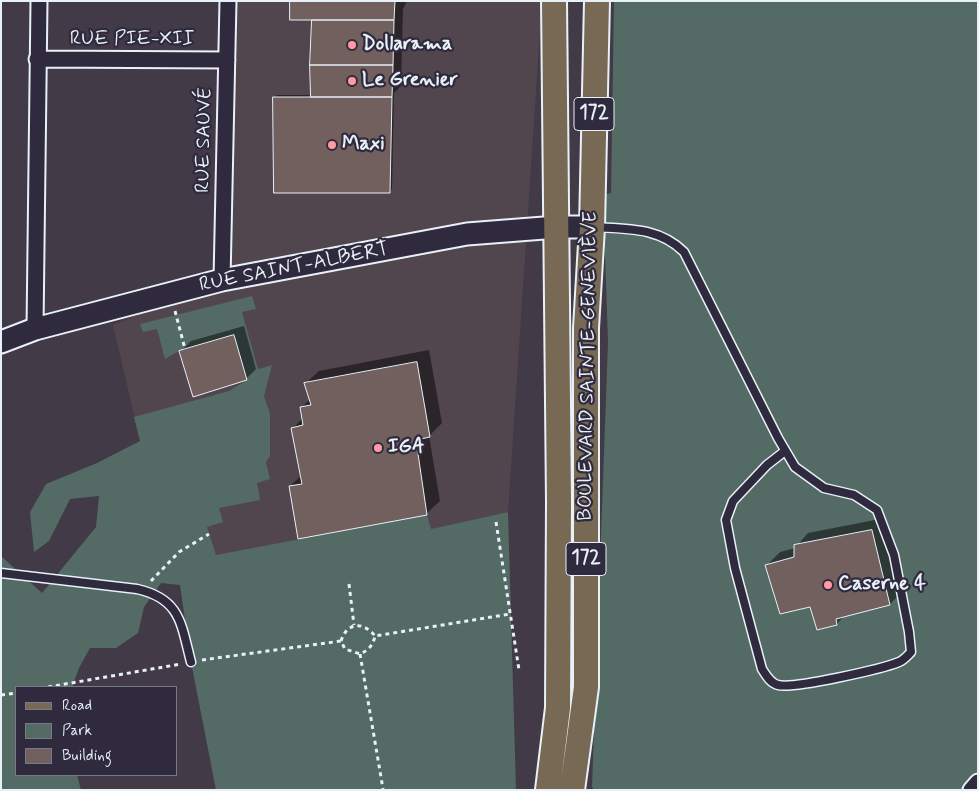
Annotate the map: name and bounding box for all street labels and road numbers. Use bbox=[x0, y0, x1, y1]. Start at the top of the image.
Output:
street label: RUE PIE-XII bbox=[70, 28, 194, 52]
street label: RUE SAUVÉ bbox=[192, 87, 218, 193]
road number: 172 bbox=[574, 98, 614, 130]
street label: BOULEVARD SAINTE-GENEVIÈVE bbox=[574, 211, 604, 521]
street label: RUE SAINT-ALBERT bbox=[197, 238, 391, 298]
road number: 172 bbox=[566, 542, 606, 576]

